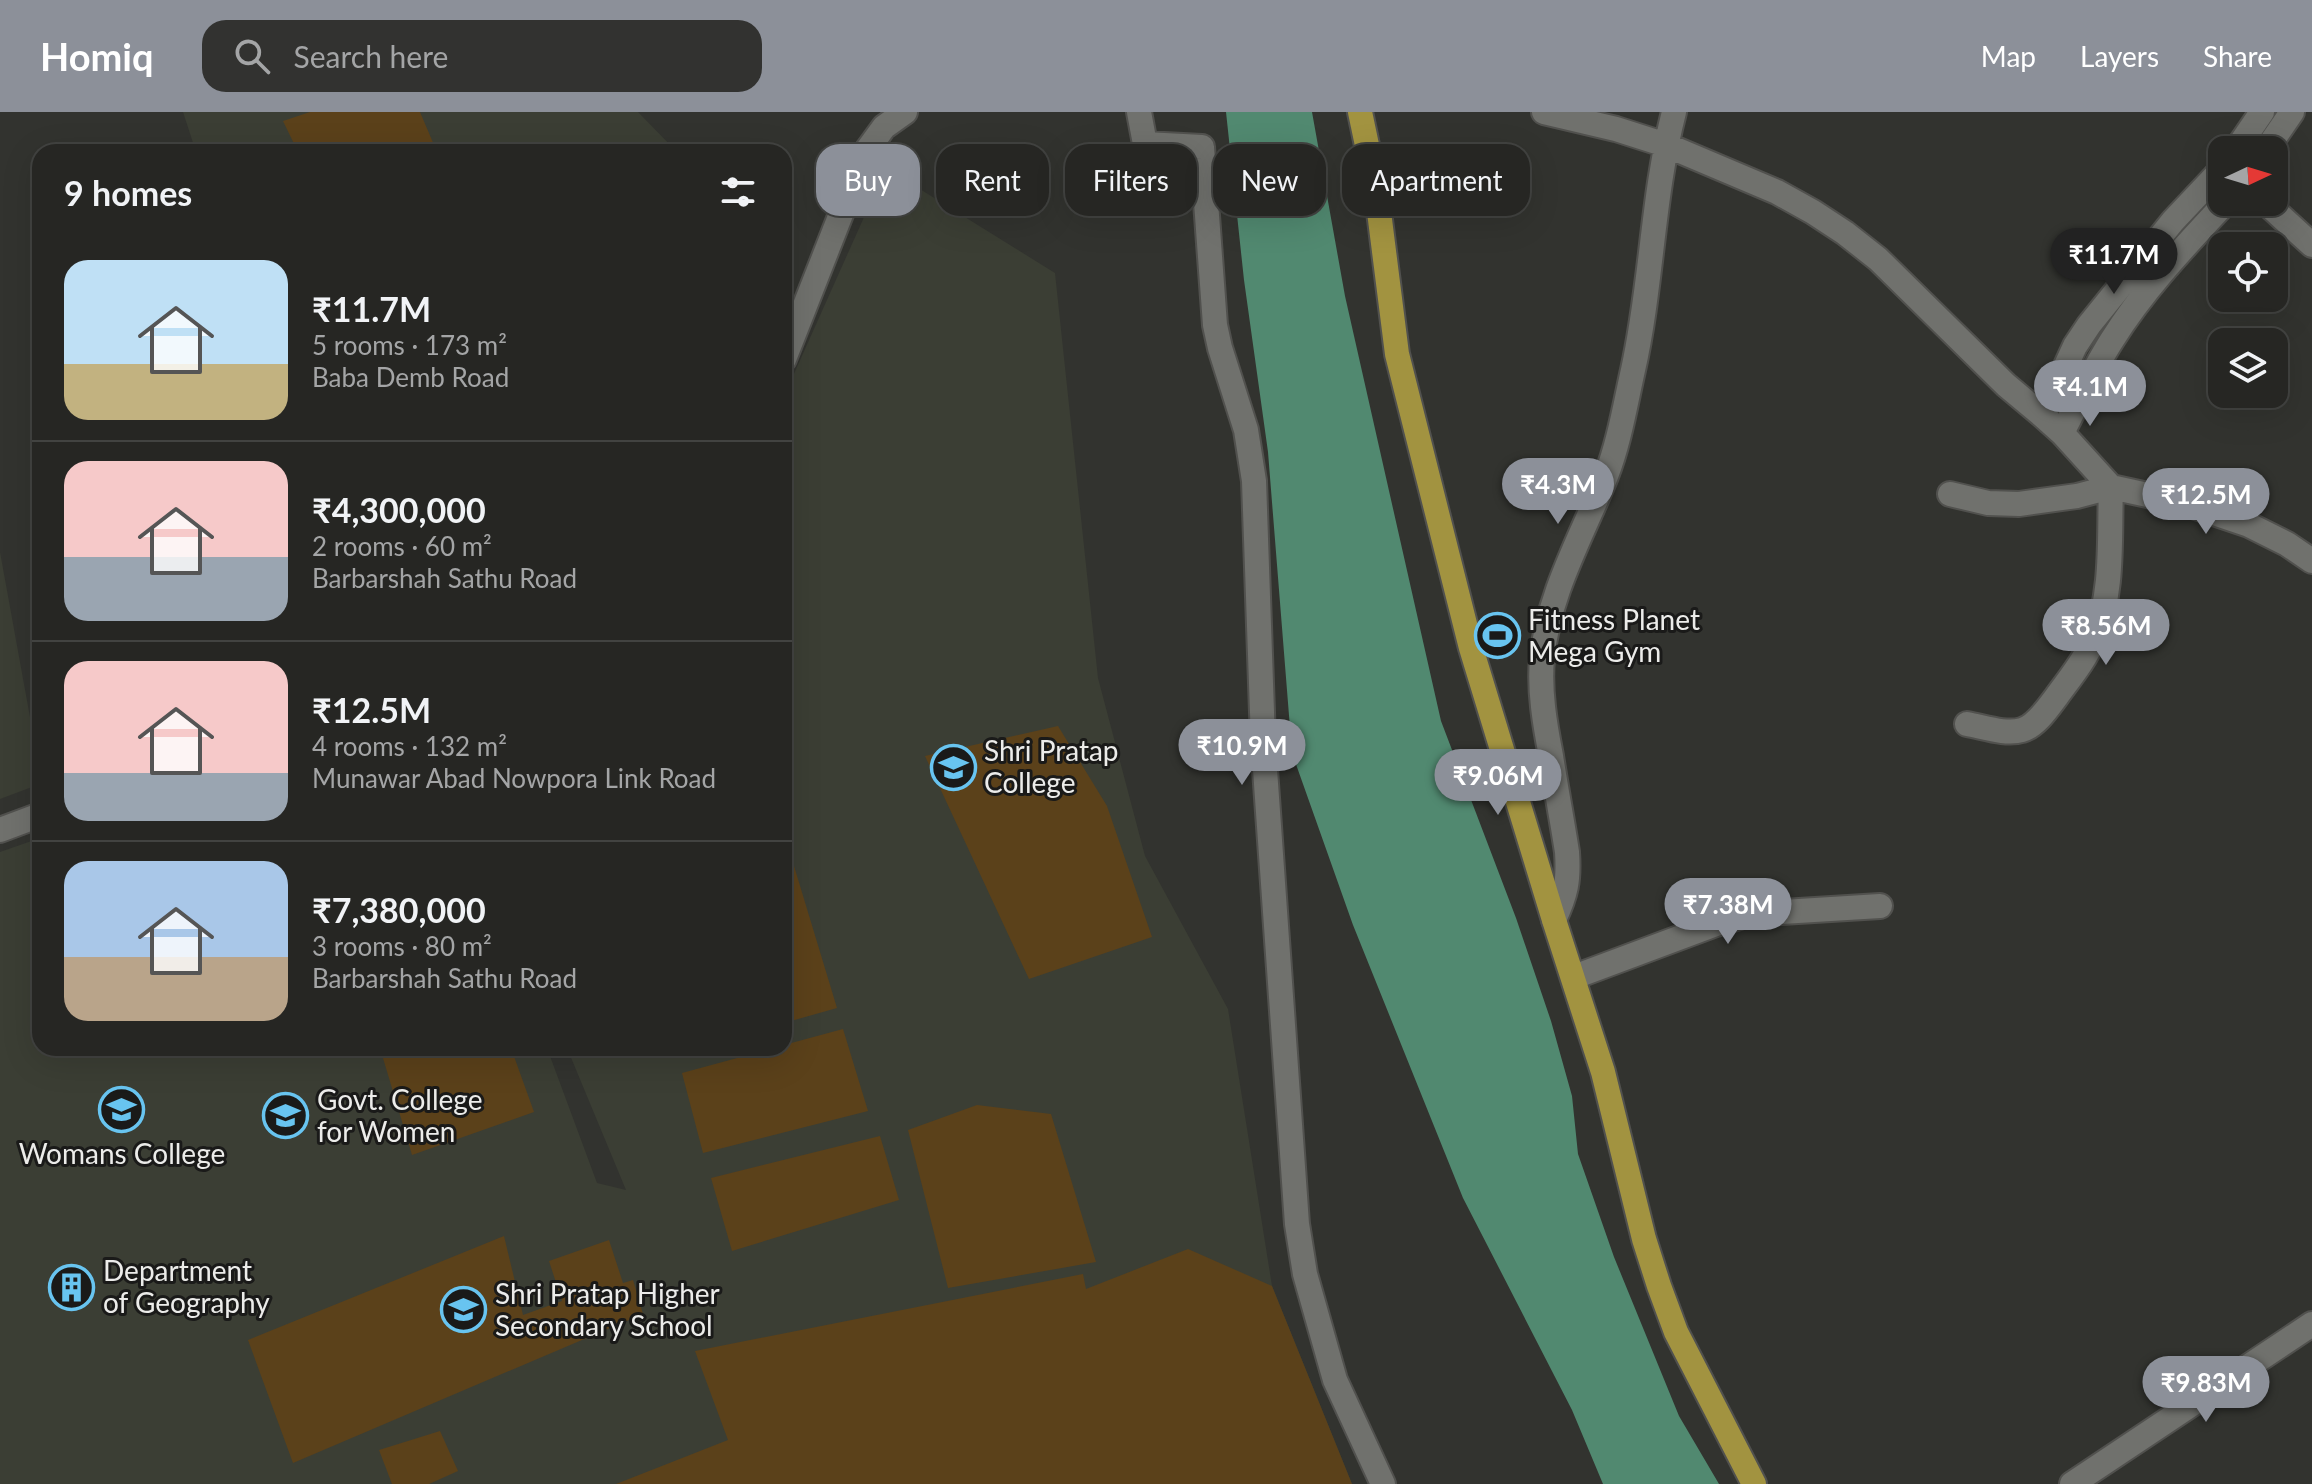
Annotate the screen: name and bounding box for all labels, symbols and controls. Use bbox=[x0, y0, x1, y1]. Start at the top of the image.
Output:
search box bbox=[202, 20, 762, 92]
text: Homiq bbox=[40, 33, 154, 79]
icon: search bbox=[230, 34, 274, 78]
text: Search here bbox=[294, 38, 448, 74]
text: Map bbox=[1981, 39, 2036, 73]
text: Layers bbox=[2080, 39, 2159, 73]
text: Share bbox=[2203, 39, 2272, 73]
north arrow bbox=[2208, 136, 2288, 216]
map controls bbox=[2208, 136, 2288, 408]
chip: Buy bbox=[816, 144, 920, 216]
chip: Rent bbox=[936, 144, 1049, 216]
chip: Filters bbox=[1065, 144, 1197, 216]
chip: New bbox=[1213, 144, 1326, 216]
chip: Apartment bbox=[1342, 144, 1530, 216]
icon: filters bbox=[716, 170, 760, 214]
text: 9 homes bbox=[64, 172, 192, 213]
pin: ₹11.7M bbox=[2049, 228, 2179, 296]
button: locate bbox=[2208, 232, 2288, 312]
text: ₹11.7M bbox=[2068, 238, 2160, 270]
text: ₹11.7M bbox=[312, 288, 431, 329]
icon: home bbox=[128, 292, 224, 388]
button: layers bbox=[2208, 328, 2288, 408]
text: 5 rooms · 173 m² bbox=[312, 329, 507, 361]
pin: ₹4.1M bbox=[2034, 360, 2146, 428]
text: Baba Demb Road bbox=[312, 361, 509, 393]
text: ₹4.1M bbox=[2052, 370, 2128, 402]
pin: ₹4.3M bbox=[1502, 458, 1614, 526]
text: ₹4.3M bbox=[1520, 468, 1596, 500]
pin: ₹12.5M bbox=[2141, 468, 2271, 536]
text: ₹12.5M bbox=[2160, 478, 2252, 510]
text: ₹4,300,000 bbox=[312, 489, 486, 530]
icon: home bbox=[128, 493, 224, 589]
text: 2 rooms · 60 m² bbox=[312, 530, 492, 562]
text: Barbarshah Sathu Road bbox=[312, 562, 577, 594]
pin: ₹8.56M bbox=[2041, 599, 2171, 667]
place label: Fitness Planet Mega Gym bbox=[1528, 602, 1700, 668]
text: ₹8.56M bbox=[2060, 609, 2152, 641]
sports icon: Fitness Planet Mega Gym bbox=[1473, 612, 1521, 660]
text: ₹12.5M bbox=[312, 689, 431, 730]
icon: home bbox=[128, 693, 224, 789]
pin: ₹10.9M bbox=[1177, 719, 1307, 787]
text: ₹10.9M bbox=[1196, 729, 1288, 761]
text: 4 rooms · 132 m² bbox=[312, 730, 507, 762]
place label: Shri Pratap College bbox=[984, 733, 1119, 799]
school or university icon: Shri Pratap College bbox=[929, 743, 977, 791]
pin: ₹9.06M bbox=[1433, 749, 1563, 817]
text: ₹9.06M bbox=[1452, 759, 1544, 791]
text: Munawar Abad Nowpora Link Road bbox=[312, 762, 716, 794]
pin: ₹7.38M bbox=[1663, 878, 1793, 946]
text: ₹7.38M bbox=[1682, 888, 1774, 920]
text: ₹7,380,000 bbox=[312, 889, 486, 930]
icon: home bbox=[128, 893, 224, 989]
text: 3 rooms · 80 m² bbox=[312, 930, 492, 962]
text: Barbarshah Sathu Road bbox=[312, 962, 577, 994]
place label: Govt. College for Women bbox=[317, 1082, 482, 1148]
school or university icon: Womans College bbox=[98, 1086, 146, 1134]
school or university icon: Govt. College for Women bbox=[262, 1092, 310, 1140]
place label: Womans College bbox=[19, 1136, 225, 1170]
place label: Department of Geography bbox=[103, 1253, 270, 1319]
building icon: Department of Geography bbox=[48, 1263, 96, 1311]
place label: Shri Pratap Higher Secondary School bbox=[495, 1276, 720, 1342]
school or university icon: Shri Pratap Higher Secondary School bbox=[440, 1286, 488, 1334]
pin: ₹9.83M bbox=[2141, 1356, 2271, 1424]
text: ₹9.83M bbox=[2160, 1366, 2252, 1398]

